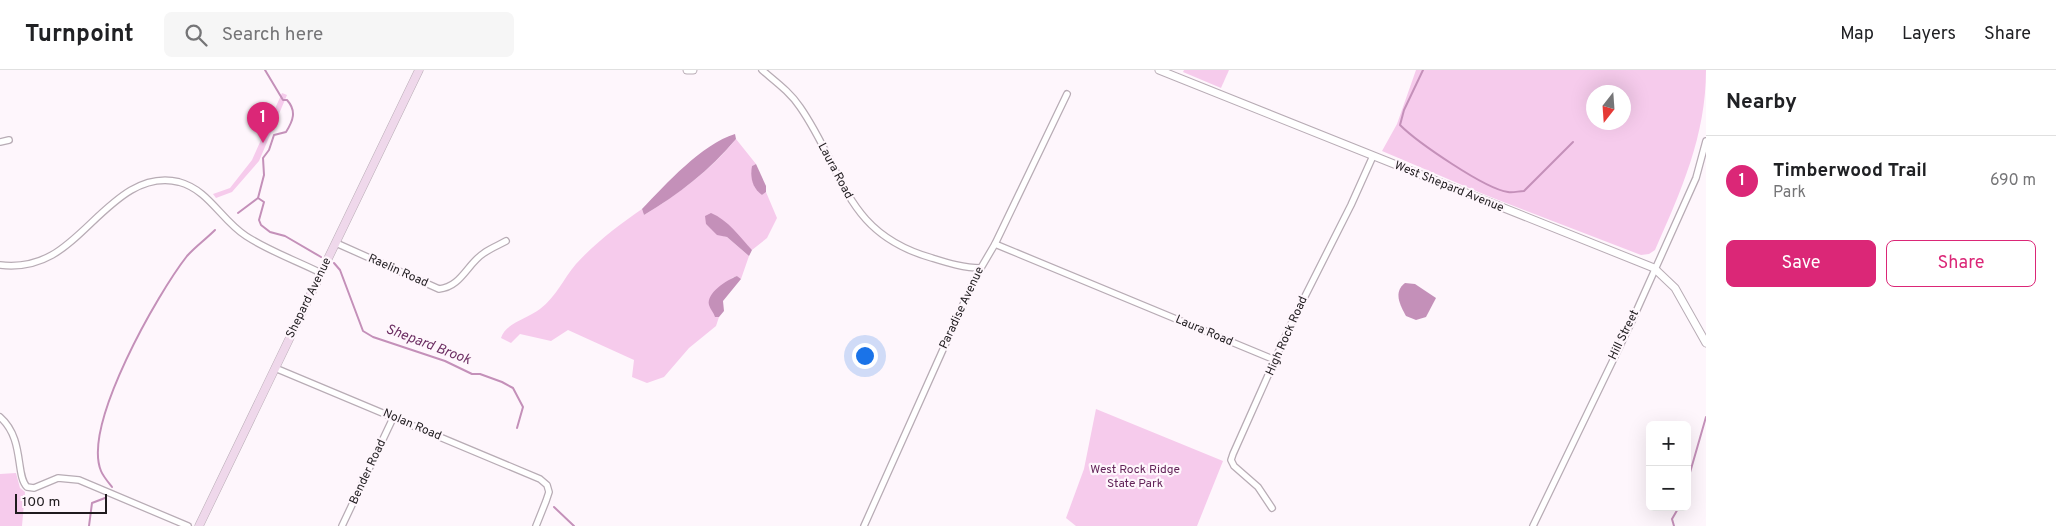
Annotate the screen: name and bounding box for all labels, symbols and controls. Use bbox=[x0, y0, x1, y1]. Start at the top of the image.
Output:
search box bbox=[164, 12, 514, 57]
text: Turnpoint bbox=[25, 20, 134, 50]
icon: search bbox=[182, 21, 210, 49]
text: Search here bbox=[222, 23, 323, 47]
text: Map bbox=[1840, 23, 1874, 46]
text: Layers bbox=[1902, 23, 1956, 46]
text: Share bbox=[1984, 23, 2031, 46]
north arrow bbox=[1586, 85, 1631, 130]
text: Nearby bbox=[1726, 89, 1797, 116]
pin: 1 bbox=[247, 102, 279, 143]
street label: Laura Road bbox=[814, 140, 856, 202]
street label: West Shepard Avenue bbox=[1392, 158, 1506, 216]
text: Timberwood Trail bbox=[1773, 159, 1927, 183]
text: 1 bbox=[1739, 171, 1745, 191]
text: 690 m bbox=[1990, 171, 2036, 191]
text: Park bbox=[1773, 183, 1806, 203]
button: Save bbox=[1726, 240, 1876, 287]
button: Share bbox=[1886, 240, 2036, 287]
street label: Raelin Road bbox=[365, 251, 431, 291]
street label: Shepard Avenue bbox=[283, 255, 335, 341]
street label: Paradise Avenue bbox=[936, 264, 988, 352]
street label: High Rock Road bbox=[1262, 294, 1312, 378]
street label: Hill Street bbox=[1605, 307, 1643, 363]
street label: Laura Road bbox=[1173, 312, 1235, 350]
water label: Shepard Brook bbox=[383, 321, 474, 369]
your location bbox=[852, 343, 878, 369]
street label: Nolan Road bbox=[380, 405, 444, 445]
map controls bbox=[1646, 421, 1691, 511]
button: + bbox=[1646, 421, 1691, 466]
street label: Bender Road bbox=[346, 437, 390, 507]
park label: West Rock Ridge State Park bbox=[1090, 462, 1180, 492]
button: − bbox=[1646, 466, 1691, 511]
scale bar bbox=[15, 491, 108, 514]
text: 100 m bbox=[22, 494, 60, 511]

